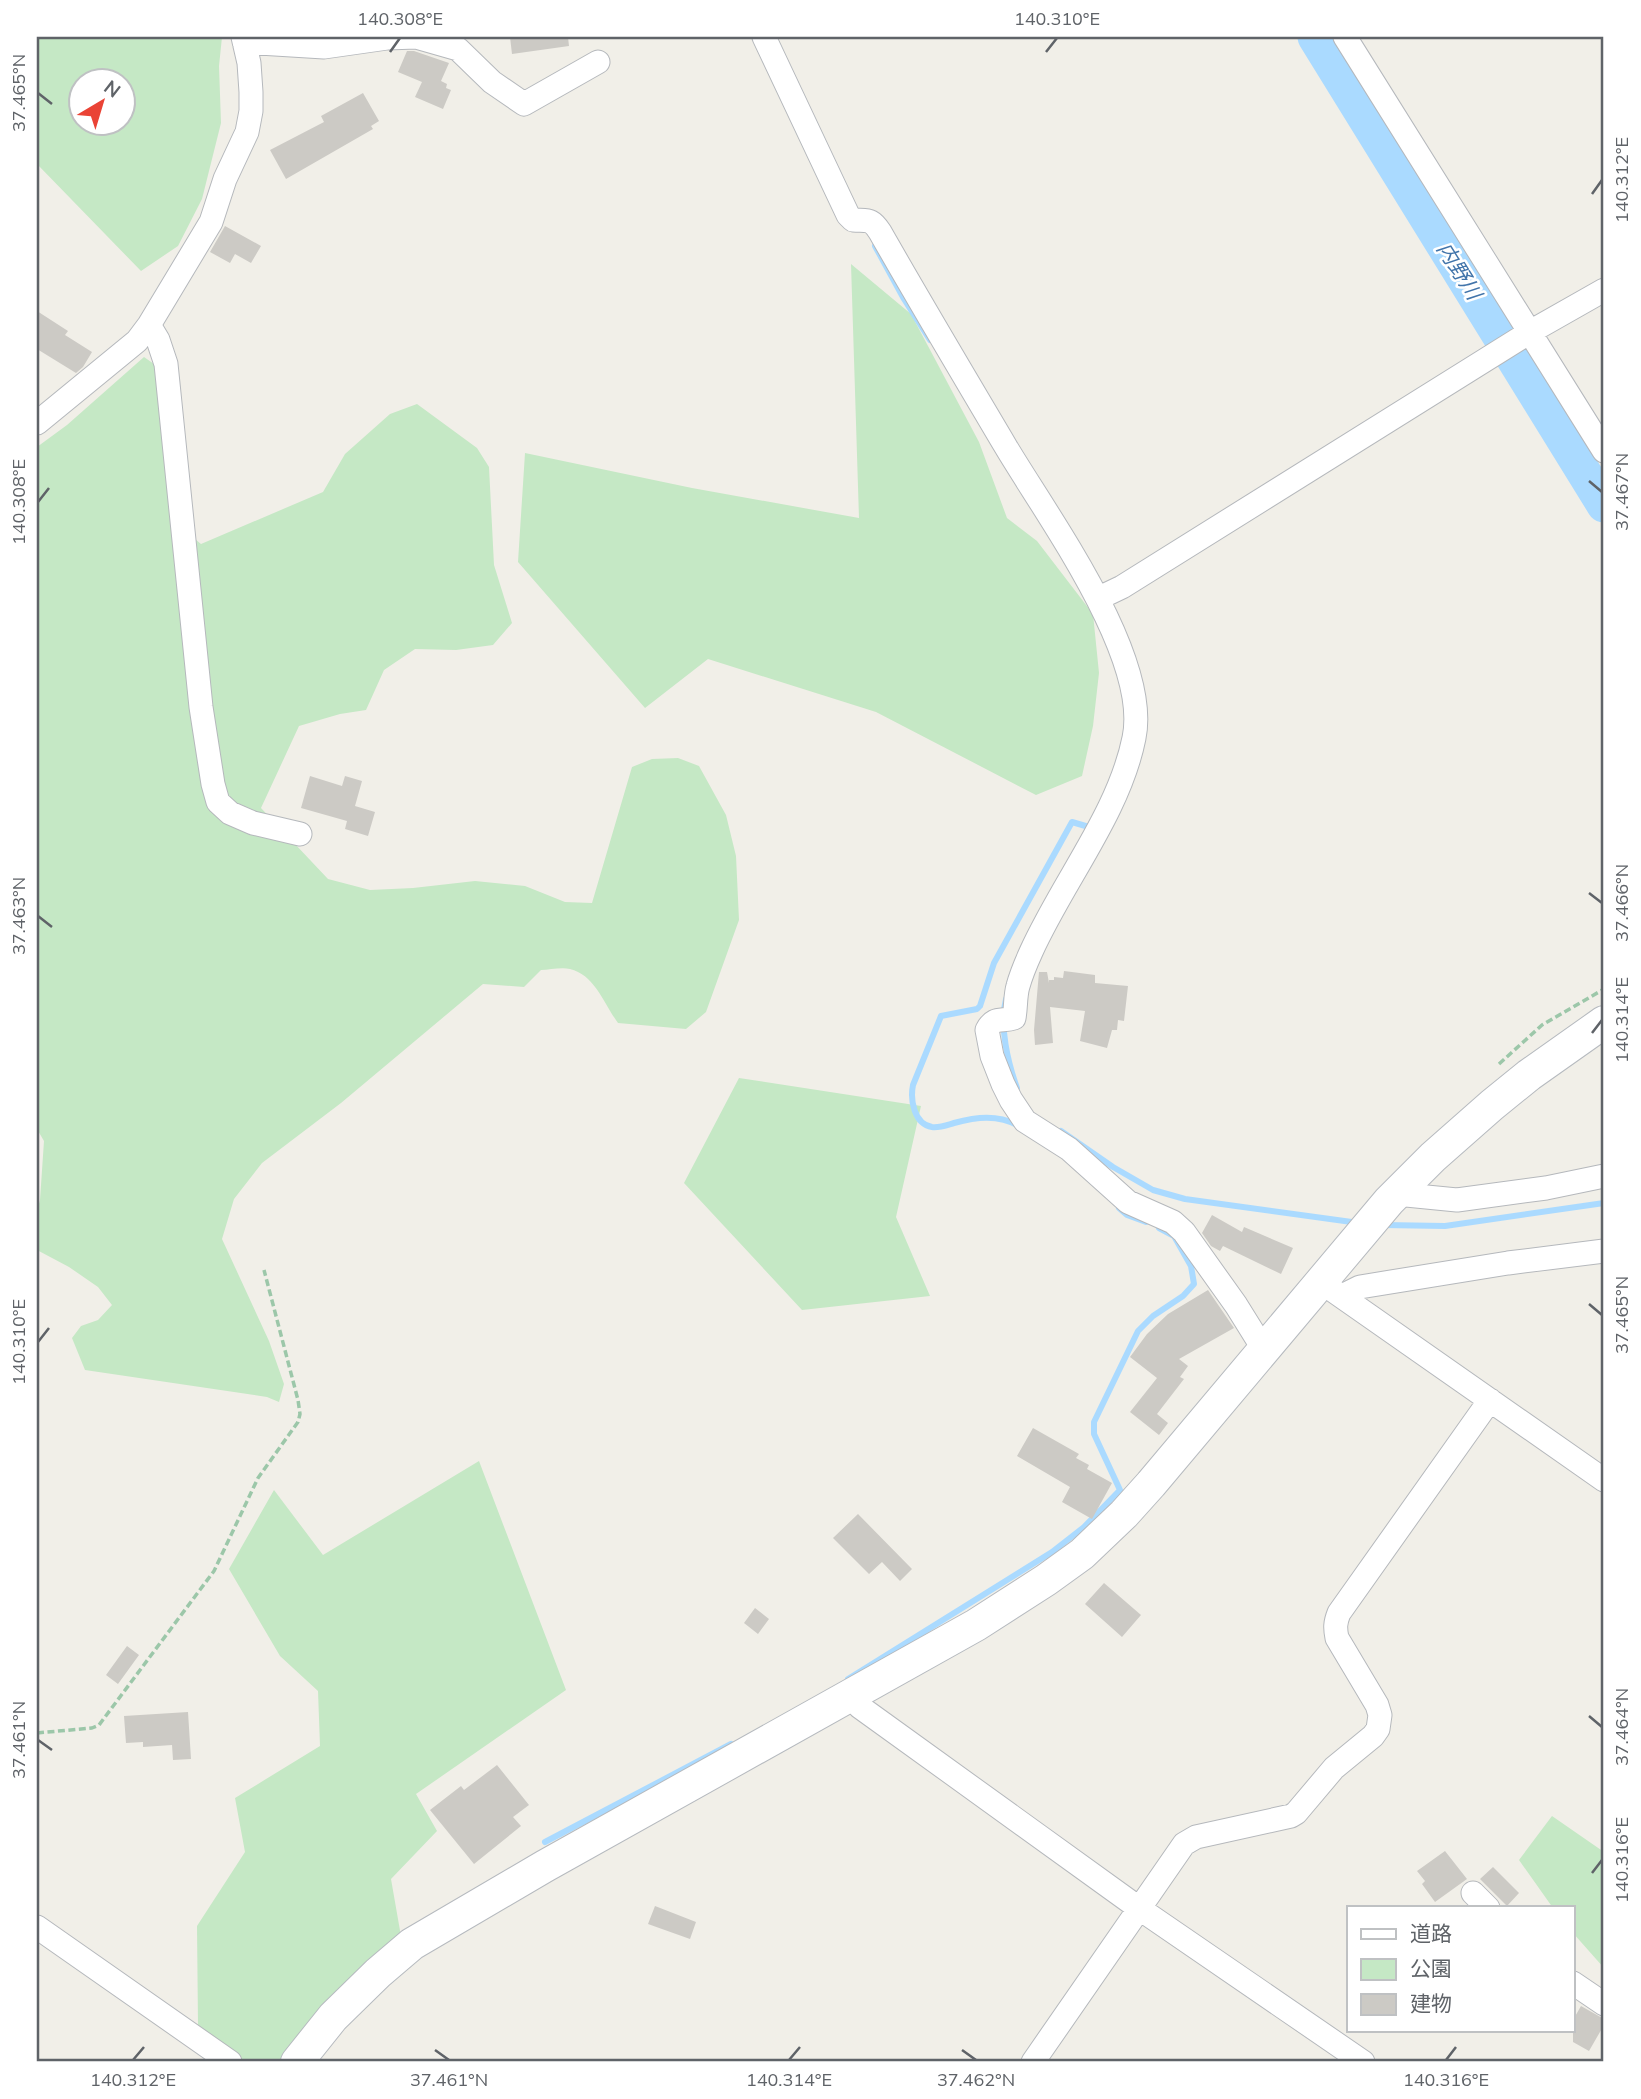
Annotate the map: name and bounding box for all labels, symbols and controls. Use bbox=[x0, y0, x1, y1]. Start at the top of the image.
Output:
text: 140.308°E bbox=[357, 7, 443, 30]
text: 140.310°E bbox=[1014, 7, 1100, 30]
text: 37.465°N bbox=[7, 54, 30, 132]
north arrow bbox=[66, 66, 136, 136]
text: N bbox=[99, 75, 126, 102]
text: 140.312°E bbox=[1610, 137, 1633, 223]
water label: 内野川 bbox=[1432, 237, 1489, 306]
text: 37.467°N bbox=[1610, 453, 1633, 531]
text: 140.308°E bbox=[7, 459, 30, 545]
text: 37.466°N bbox=[1610, 864, 1633, 942]
text: 37.463°N bbox=[7, 877, 30, 955]
text: 140.314°E bbox=[1610, 977, 1633, 1063]
text: 37.465°N bbox=[1610, 1276, 1633, 1354]
text: 140.310°E bbox=[7, 1299, 30, 1385]
text: 37.464°N bbox=[1610, 1688, 1633, 1766]
text: 37.461°N bbox=[7, 1701, 30, 1779]
text: 140.316°E bbox=[1610, 1817, 1633, 1903]
legend bbox=[1347, 1906, 1574, 2032]
text: 道路 bbox=[1410, 1920, 1452, 1946]
text: 公園 bbox=[1410, 1955, 1452, 1981]
text: 建物 bbox=[1410, 1990, 1452, 2016]
text: 140.312°E bbox=[90, 2068, 176, 2091]
text: 37.461°N bbox=[410, 2068, 488, 2091]
text: 140.314°E bbox=[746, 2068, 832, 2091]
text: 37.462°N bbox=[937, 2068, 1015, 2091]
text: 140.316°E bbox=[1403, 2068, 1489, 2091]

